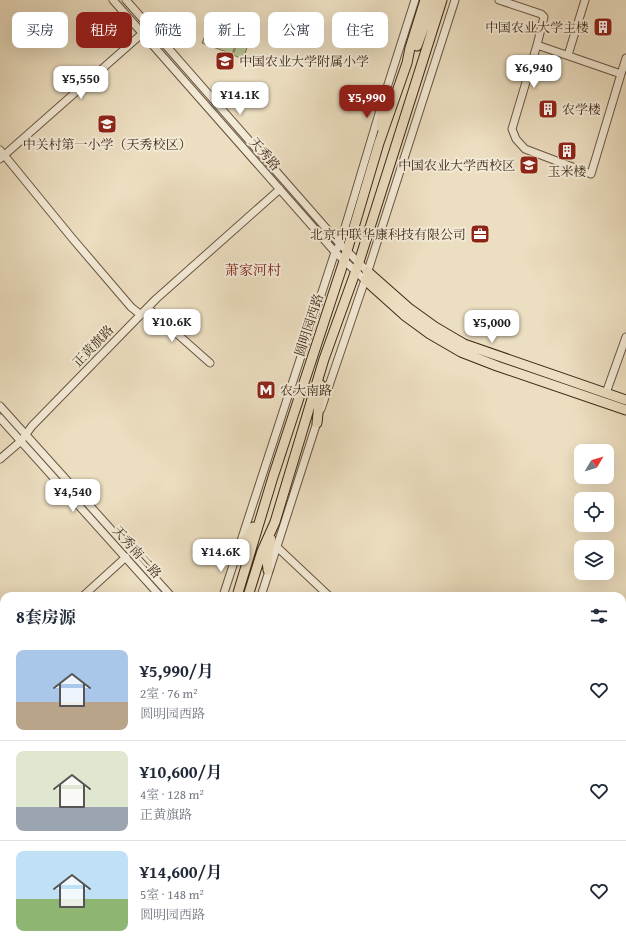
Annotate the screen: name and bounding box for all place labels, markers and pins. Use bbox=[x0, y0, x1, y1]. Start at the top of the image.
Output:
building icon: 中国农业大学主楼 bbox=[592, 16, 614, 38]
place label: 中国农业大学主楼 bbox=[485, 18, 589, 37]
school or university icon: 中国农业大学附属小学 bbox=[214, 50, 236, 72]
place label: 中国农业大学附属小学 bbox=[239, 52, 369, 71]
pin: ¥6,940 bbox=[501, 55, 567, 89]
pin: ¥5,550 bbox=[48, 66, 114, 100]
pin: ¥14.1K bbox=[207, 82, 273, 116]
pin: ¥5,990 bbox=[334, 85, 400, 119]
building icon: 农学楼 bbox=[537, 98, 559, 120]
place label: 农学楼 bbox=[562, 100, 601, 119]
school or university icon: 中关村第一小学（天秀校区） bbox=[96, 113, 118, 135]
place label: 中关村第一小学（天秀校区） bbox=[22, 135, 192, 154]
building icon: 玉米楼 bbox=[556, 140, 578, 162]
school or university icon: 中国农业大学西校区 bbox=[518, 154, 540, 176]
place label: 中国农业大学西校区 bbox=[398, 156, 515, 175]
place label: 玉米楼 bbox=[547, 162, 587, 181]
office icon: 北京中联华康科技有限公司 bbox=[469, 223, 491, 245]
place label: 北京中联华康科技有限公司 bbox=[310, 225, 466, 244]
pin: ¥10.6K bbox=[139, 309, 205, 343]
pin: ¥5,000 bbox=[459, 310, 525, 344]
metro station icon: 农大南路 bbox=[255, 379, 277, 401]
place label: 农大南路 bbox=[280, 381, 332, 400]
pin: ¥4,540 bbox=[40, 479, 106, 513]
pin: ¥14.6K bbox=[188, 539, 254, 573]

